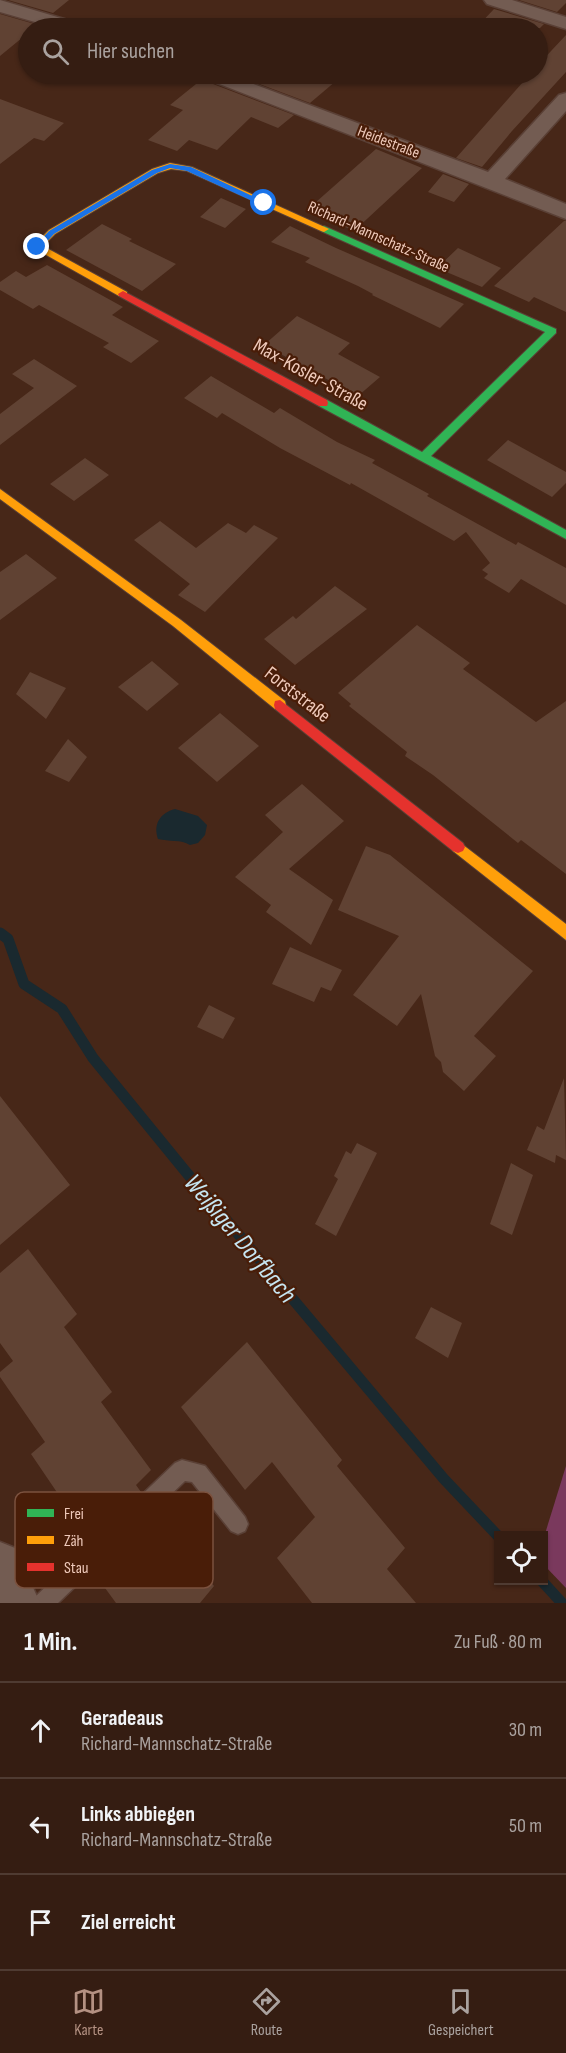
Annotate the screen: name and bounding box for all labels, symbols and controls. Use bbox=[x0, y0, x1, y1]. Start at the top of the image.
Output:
search box bbox=[18, 18, 548, 84]
icon: search bbox=[39, 35, 72, 68]
text: Hier suchen bbox=[87, 38, 175, 65]
street label: Heidestraße bbox=[355, 122, 422, 163]
route start bbox=[250, 189, 276, 215]
street label: Richard-Mannschatz-Straße bbox=[305, 198, 452, 277]
route end bbox=[23, 233, 49, 259]
street label: Max-Kosler-Straße bbox=[249, 333, 372, 416]
street label: Forststraße bbox=[260, 662, 335, 728]
water label: Weißiger Dorfbach bbox=[177, 1168, 303, 1310]
legend bbox=[15, 1492, 213, 1588]
text: Frei bbox=[64, 1505, 84, 1524]
map controls bbox=[494, 1531, 548, 1585]
button: locate bbox=[494, 1531, 548, 1585]
text: Zäh bbox=[64, 1532, 83, 1551]
text: Stau bbox=[64, 1559, 89, 1578]
text: 1 Min. bbox=[24, 1627, 77, 1658]
text: Zu Fuß · 80 m bbox=[454, 1630, 542, 1654]
text: Geradeaus bbox=[81, 1705, 164, 1732]
icon: ahead bbox=[24, 1714, 57, 1747]
text: 30 m bbox=[509, 1718, 542, 1742]
text: Richard-Mannschatz-Straße bbox=[81, 1732, 272, 1756]
text: Links abbiegen bbox=[81, 1801, 195, 1828]
icon: left bbox=[24, 1810, 57, 1843]
text: 50 m bbox=[509, 1814, 542, 1838]
text: Richard-Mannschatz-Straße bbox=[81, 1828, 272, 1852]
icon: arrive bbox=[24, 1906, 57, 1939]
text: Ziel erreicht bbox=[81, 1909, 176, 1936]
tab: Karte bbox=[72, 1985, 105, 2040]
tab: Route bbox=[250, 1985, 283, 2040]
tab: Gespeichert bbox=[428, 1985, 494, 2040]

